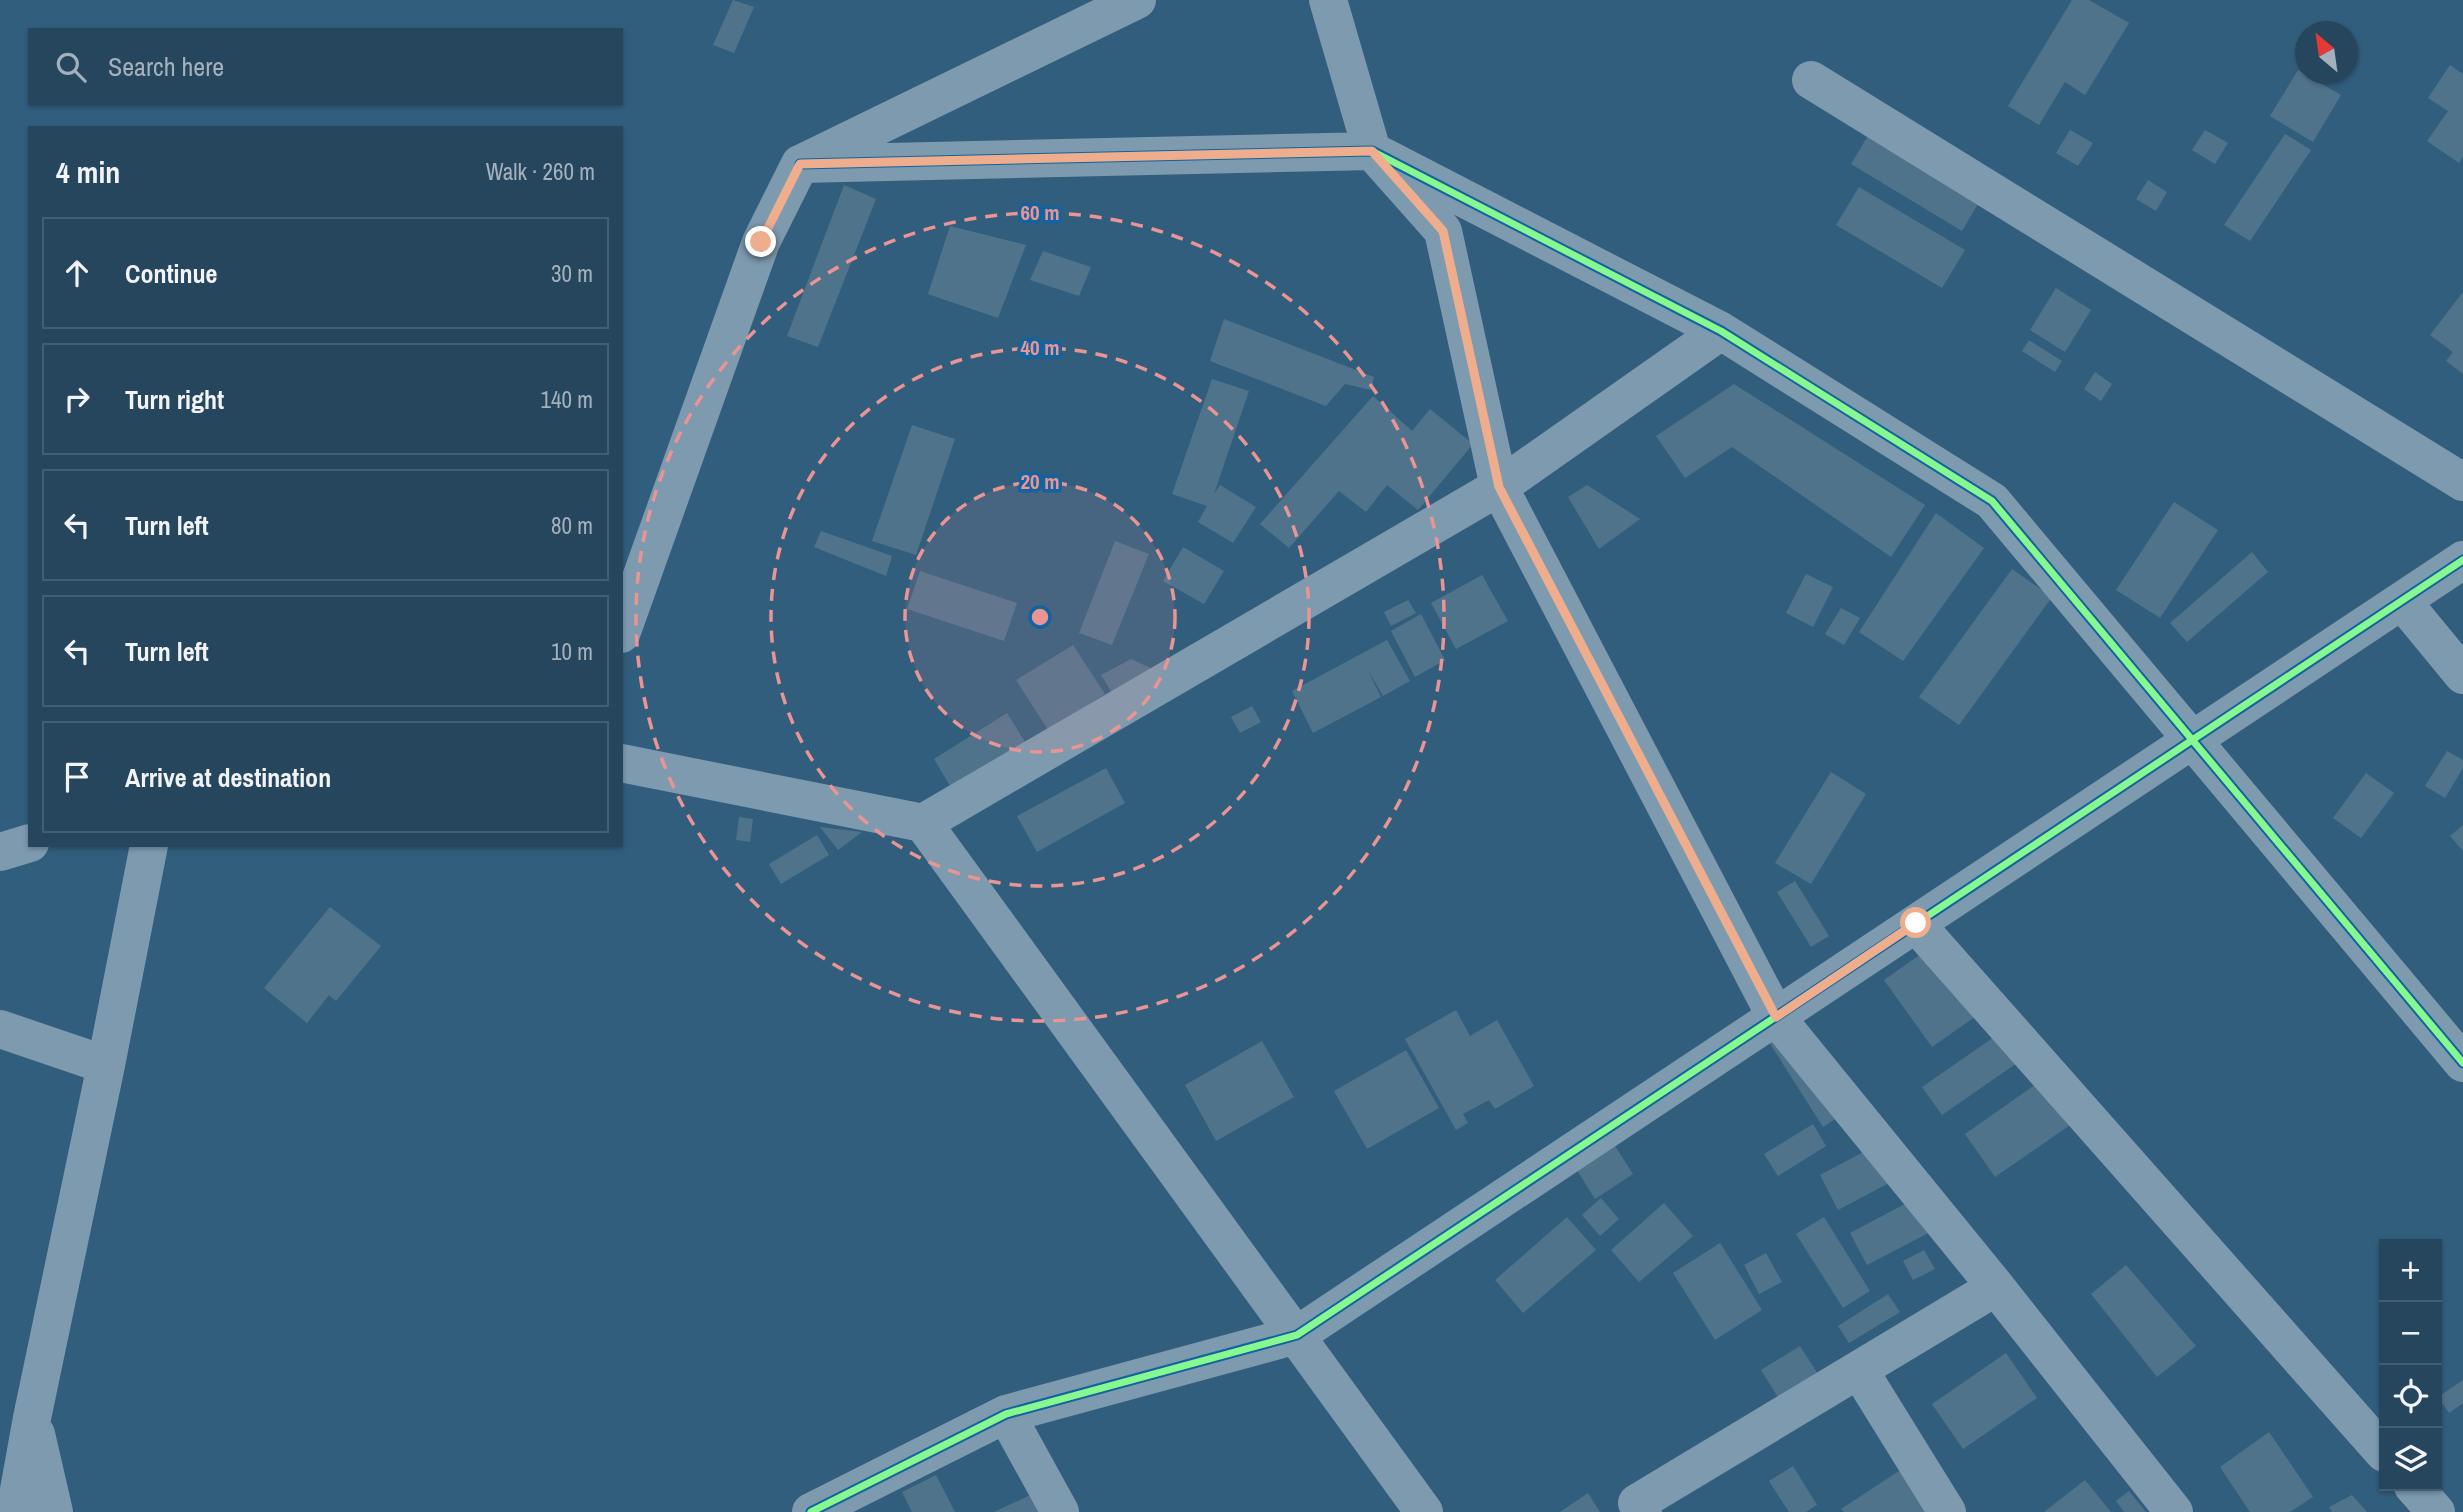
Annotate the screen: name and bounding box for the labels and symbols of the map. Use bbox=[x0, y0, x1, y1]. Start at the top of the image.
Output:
north arrow bbox=[2295, 21, 2358, 84]
text: 60 m bbox=[1020, 198, 1060, 227]
route end bbox=[745, 226, 776, 257]
text: 40 m bbox=[1020, 333, 1060, 362]
text: 20 m bbox=[1020, 467, 1060, 496]
centre of rings bbox=[1028, 605, 1052, 629]
route start bbox=[1900, 907, 1931, 938]

